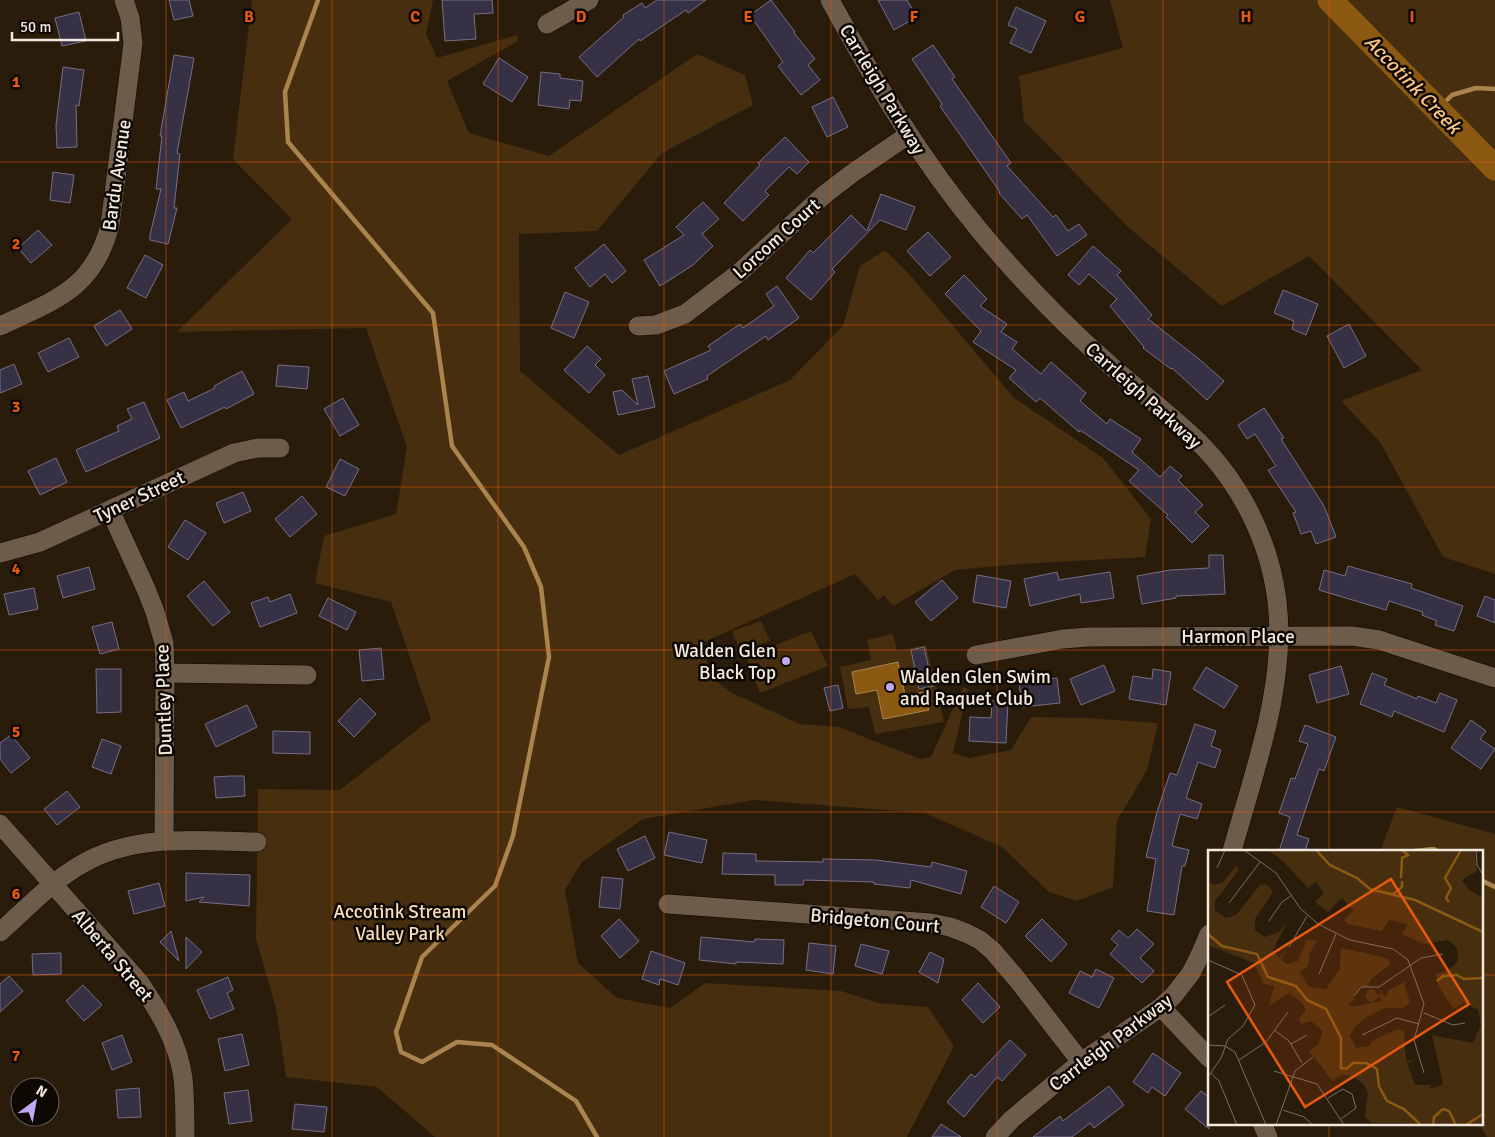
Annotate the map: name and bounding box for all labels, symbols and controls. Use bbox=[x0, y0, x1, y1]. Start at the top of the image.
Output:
text: B bbox=[244, 7, 254, 27]
text: C bbox=[410, 7, 420, 27]
text: D bbox=[576, 7, 587, 27]
text: E bbox=[743, 7, 753, 27]
text: F bbox=[910, 7, 919, 27]
text: G bbox=[1075, 7, 1085, 27]
text: H bbox=[1241, 7, 1251, 27]
text: I bbox=[1409, 7, 1415, 27]
scale bar bbox=[12, 10, 119, 42]
text: 50 m bbox=[20, 18, 51, 36]
street label: Carrleigh Parkway bbox=[834, 20, 931, 159]
water label: Accotink Creek bbox=[1359, 30, 1467, 140]
text: 1 bbox=[12, 72, 21, 92]
street label: Bardu Avenue bbox=[97, 118, 137, 232]
street label: Lorcom Court bbox=[728, 193, 826, 284]
text: 2 bbox=[12, 234, 20, 254]
street label: Carrleigh Parkway bbox=[1080, 337, 1206, 454]
text: 3 bbox=[12, 397, 20, 417]
street label: Tyner Street bbox=[90, 465, 189, 528]
text: 4 bbox=[12, 559, 21, 579]
street label: Harmon Place bbox=[1181, 625, 1295, 649]
place label: Walden Glen Black Top bbox=[674, 639, 776, 685]
street label: Duntley Place bbox=[150, 644, 178, 756]
marker: Walden Glen Black Top bbox=[780, 655, 792, 667]
place label: Walden Glen Swim and Raquet Club bbox=[900, 665, 1051, 711]
marker: Walden Glen Swim and Raquet Club bbox=[884, 681, 896, 693]
text: 5 bbox=[12, 722, 20, 742]
inset map bbox=[1208, 850, 1482, 1124]
text: 6 bbox=[12, 884, 21, 904]
park label: Accotink Stream Valley Park bbox=[333, 900, 467, 946]
street label: Bridgeton Court bbox=[809, 903, 941, 939]
street label: Alberta Street bbox=[66, 904, 158, 1007]
street label: Carrleigh Parkway bbox=[1044, 989, 1177, 1097]
text: 7 bbox=[12, 1046, 21, 1066]
north arrow bbox=[10, 1077, 60, 1127]
text: N bbox=[33, 1082, 50, 1101]

